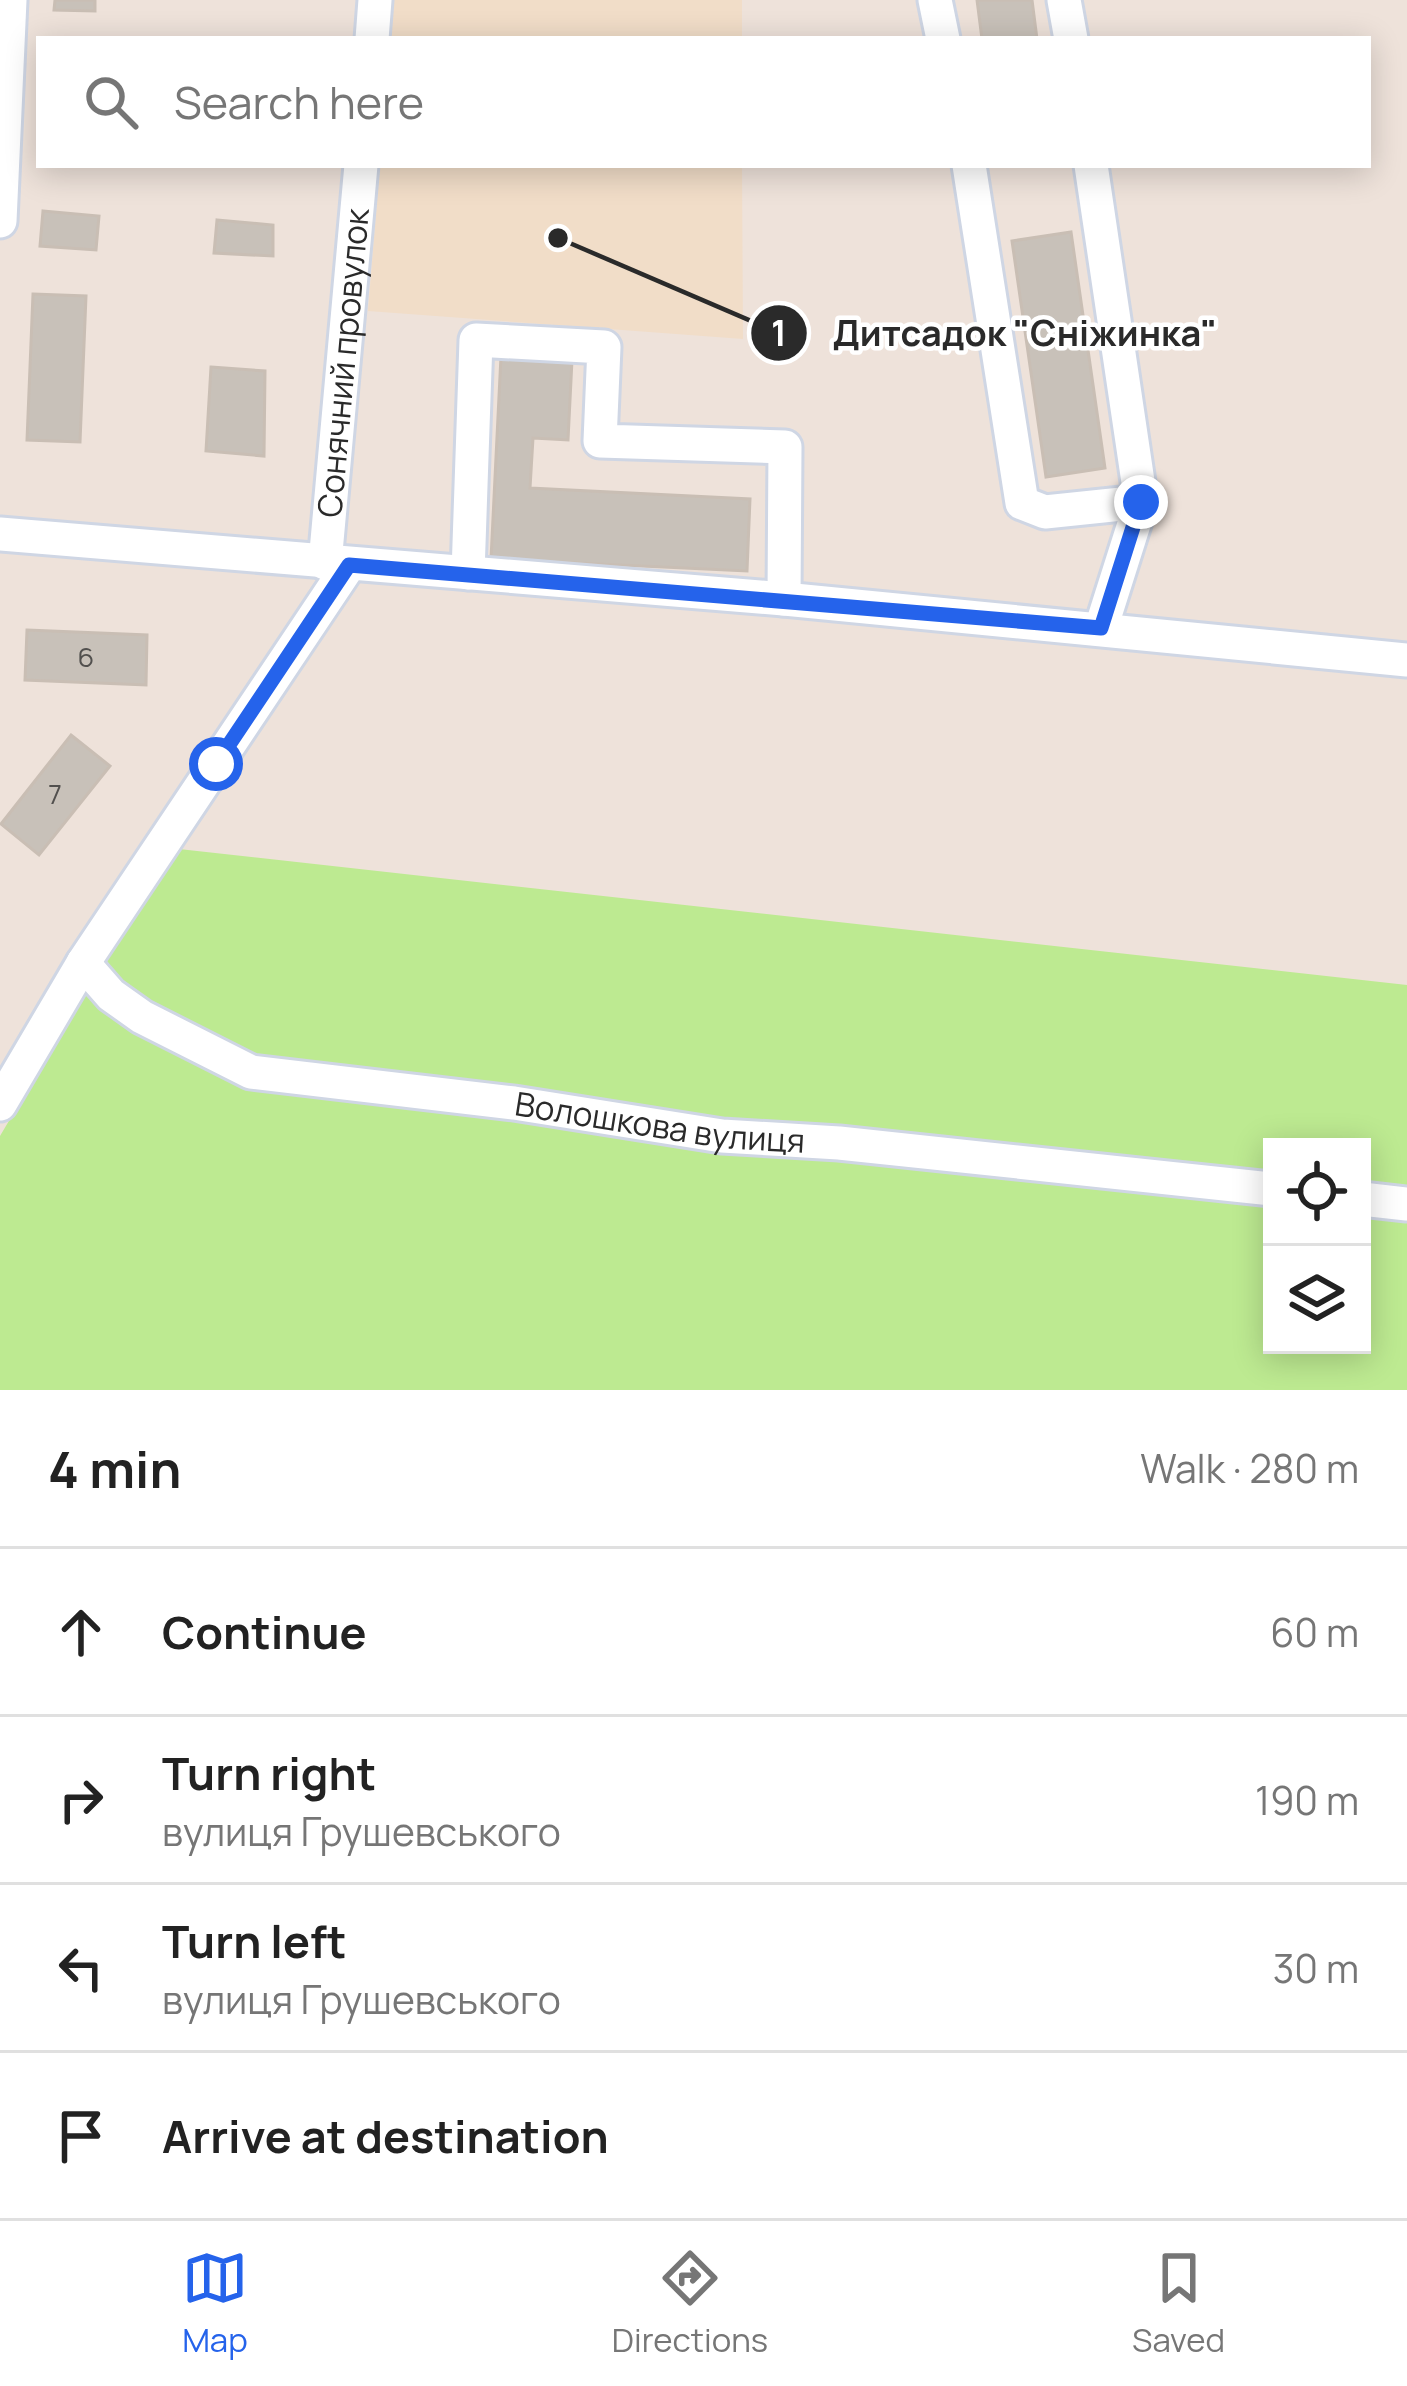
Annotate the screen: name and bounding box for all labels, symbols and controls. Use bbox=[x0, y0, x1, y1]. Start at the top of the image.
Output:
search box bbox=[36, 36, 1371, 168]
icon: search bbox=[78, 69, 144, 135]
text: Search here bbox=[174, 71, 424, 133]
street label: Сонячний провулок bbox=[306, 205, 379, 519]
callout: Дитсадок "Сніжинка" bbox=[749, 297, 1242, 369]
text: 1 bbox=[771, 308, 787, 357]
text: Дитсадок "Сніжинка" bbox=[833, 308, 1217, 357]
route end bbox=[1114, 475, 1168, 529]
house number: 6 bbox=[78, 638, 94, 675]
route start bbox=[189, 737, 243, 791]
house number: 7 bbox=[48, 775, 62, 812]
street label: Волошкова вулиця bbox=[512, 1080, 806, 1163]
map controls bbox=[1263, 1138, 1371, 1354]
button: locate bbox=[1263, 1138, 1371, 1246]
button: layers bbox=[1263, 1246, 1371, 1354]
text: 4 min bbox=[48, 1434, 181, 1503]
text: Walk · 280 m bbox=[1140, 1441, 1359, 1495]
icon: ahead bbox=[48, 1599, 114, 1665]
text: Continue bbox=[162, 1601, 367, 1663]
text: 60 m bbox=[1270, 1605, 1359, 1659]
text: Turn right bbox=[162, 1742, 376, 1804]
icon: right bbox=[48, 1767, 114, 1833]
text: 190 m bbox=[1255, 1773, 1359, 1827]
text: вулиця Грушевського bbox=[162, 1804, 561, 1858]
text: Turn left bbox=[162, 1910, 347, 1972]
icon: left bbox=[48, 1935, 114, 2001]
text: 30 m bbox=[1273, 1941, 1359, 1995]
text: вулиця Грушевського bbox=[162, 1972, 561, 2026]
icon: arrive bbox=[48, 2103, 114, 2169]
text: Arrive at destination bbox=[162, 2105, 609, 2167]
tab: Map bbox=[182, 2245, 248, 2362]
tab: Directions bbox=[612, 2245, 768, 2362]
tab: Saved bbox=[1132, 2245, 1225, 2362]

